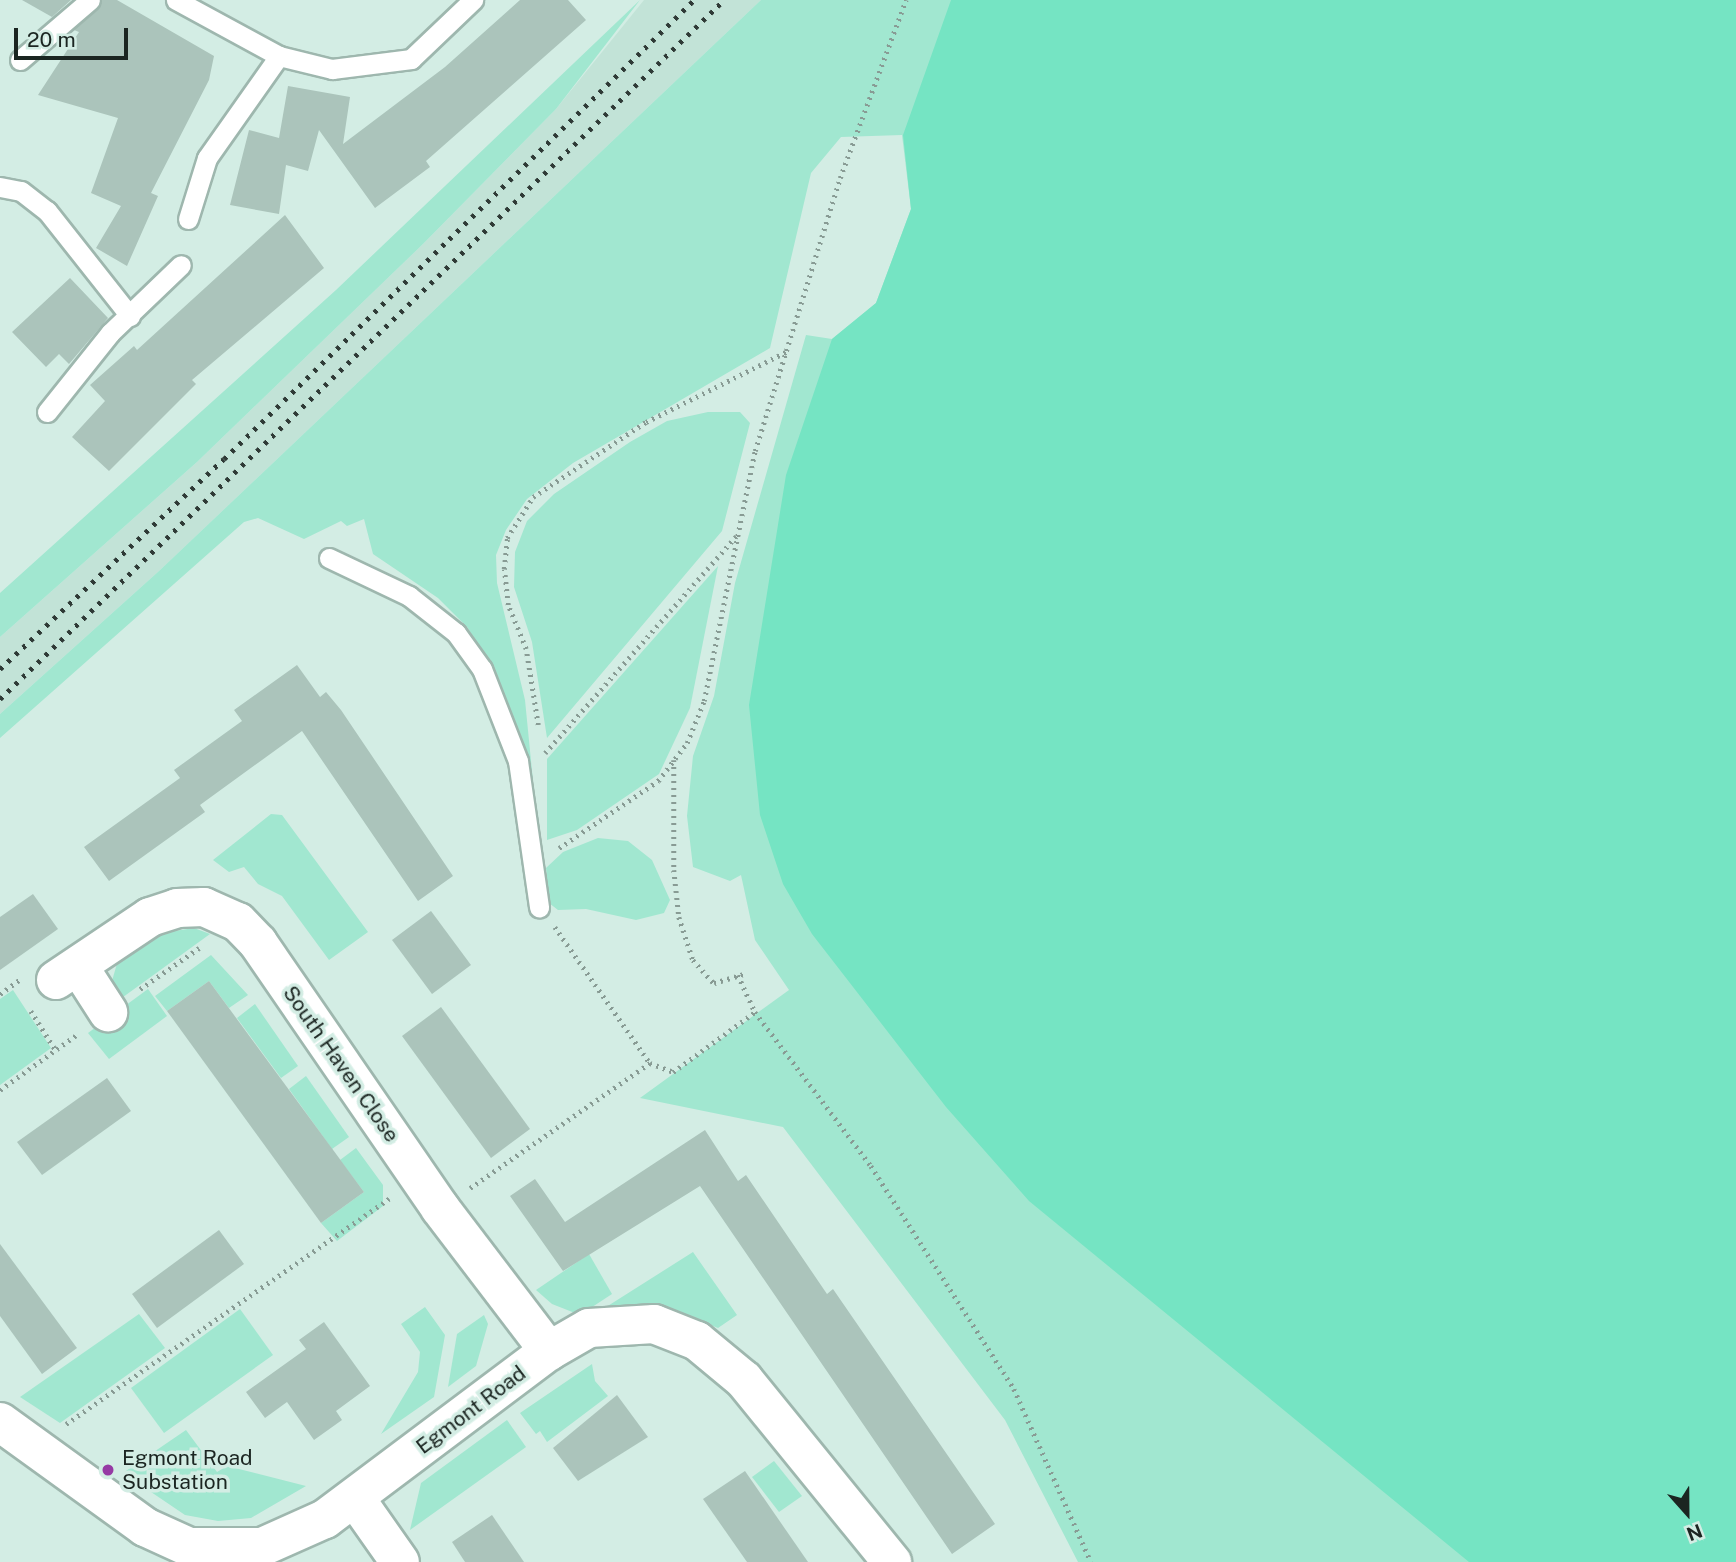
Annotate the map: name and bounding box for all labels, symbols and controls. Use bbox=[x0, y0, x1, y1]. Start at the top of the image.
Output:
scale bar bbox=[18, 14, 131, 58]
text: 20 m bbox=[27, 27, 76, 52]
street label: South Haven Close bbox=[278, 981, 404, 1147]
street label: Egmont Road bbox=[411, 1361, 531, 1459]
place label: Egmont Road Substation bbox=[122, 1445, 253, 1495]
marker: Egmont Road Substation bbox=[100, 1462, 116, 1478]
north arrow bbox=[1652, 1478, 1722, 1548]
text: N bbox=[1684, 1520, 1705, 1546]

